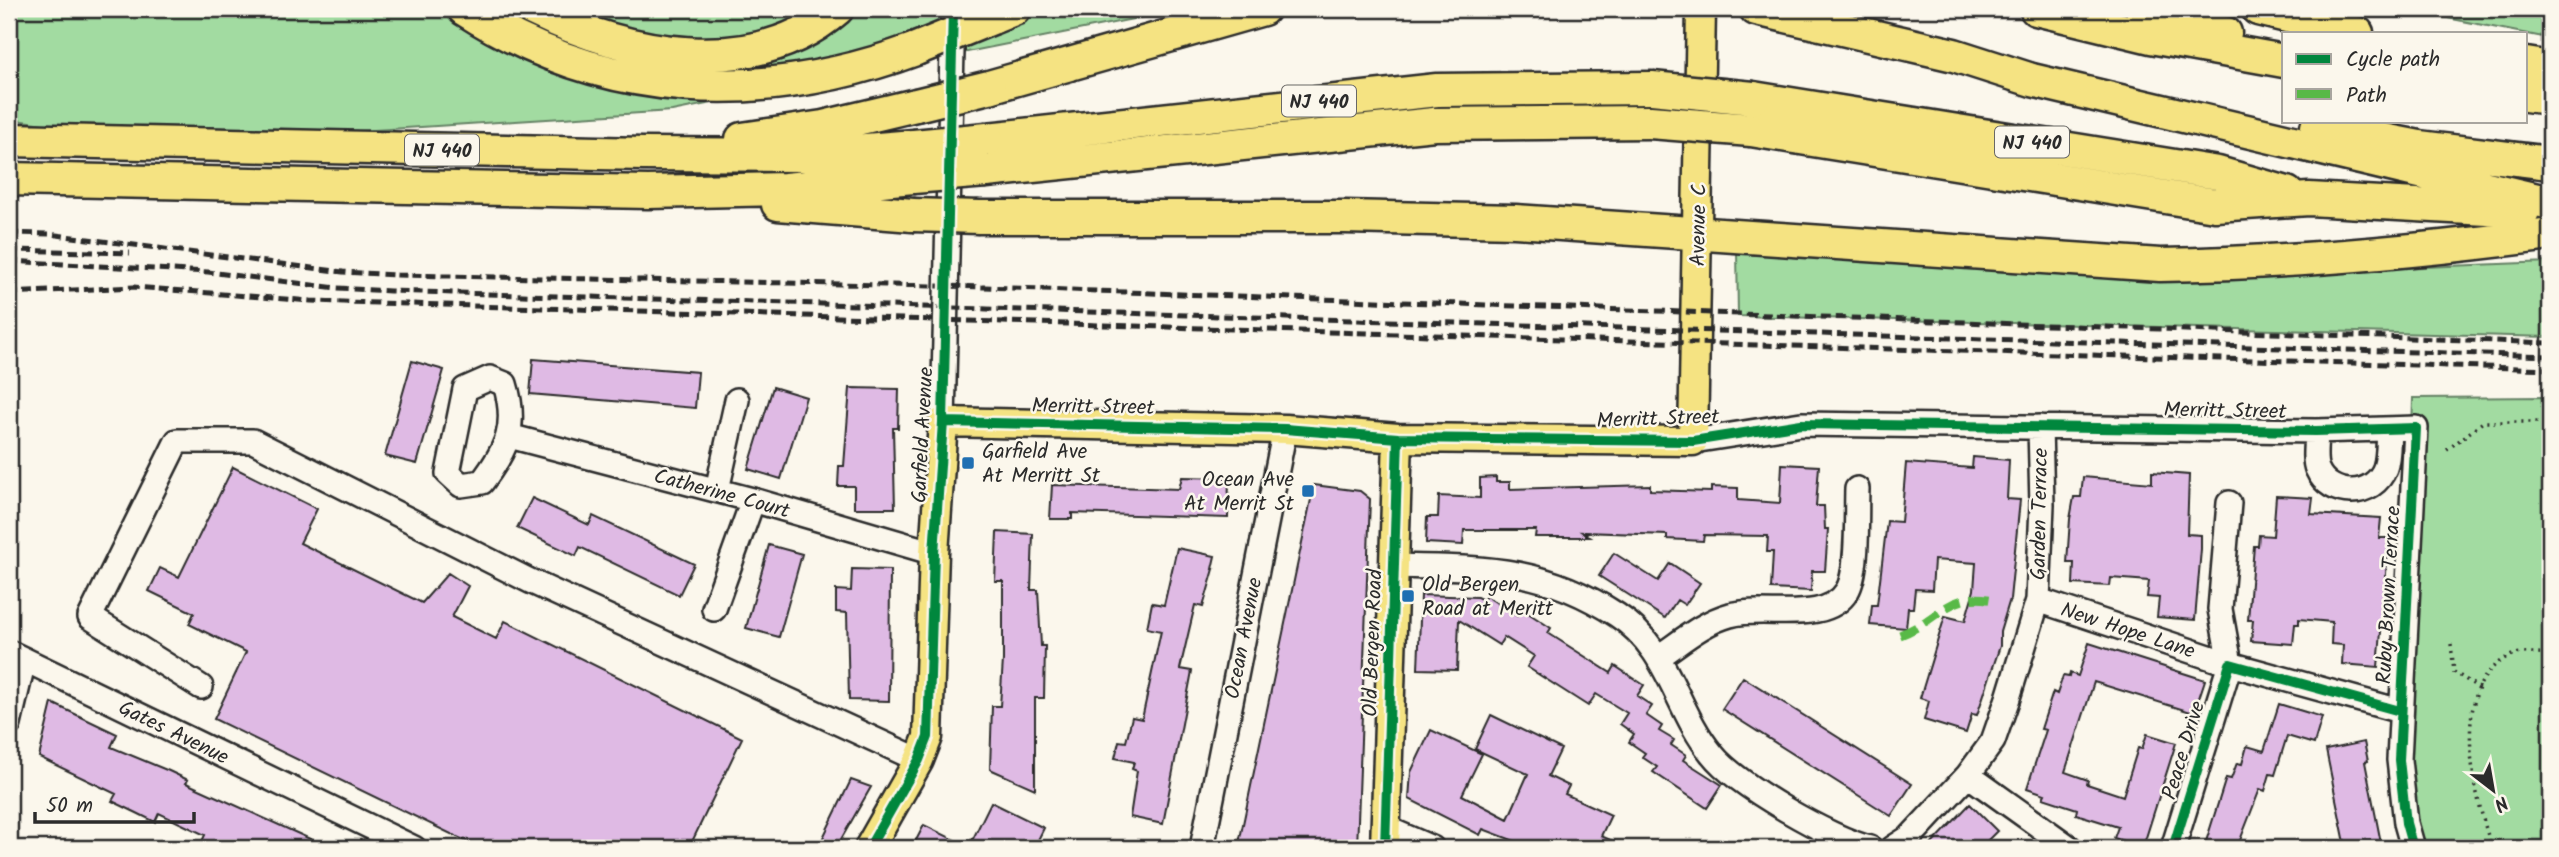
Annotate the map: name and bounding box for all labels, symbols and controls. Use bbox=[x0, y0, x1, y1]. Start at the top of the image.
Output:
legend bbox=[2282, 32, 2528, 122]
text: Cycle path bbox=[2346, 44, 2440, 77]
text: Path bbox=[2346, 80, 2387, 113]
road number: NJ 440 bbox=[1282, 86, 1356, 116]
road number: NJ 440 bbox=[1995, 126, 2069, 158]
road number: NJ 440 bbox=[405, 134, 479, 166]
street label: Avenue C bbox=[1682, 183, 1717, 267]
street label: Garfield Avenue bbox=[903, 366, 944, 504]
street label: Merritt Street bbox=[1031, 390, 1156, 425]
street label: Merritt Street bbox=[2163, 394, 2288, 429]
street label: Merritt Street bbox=[1596, 401, 1721, 438]
place label: Garfield Ave At Merritt St bbox=[982, 436, 1101, 493]
street label: Garden Terrace bbox=[2023, 447, 2058, 581]
marker: Garfield Ave At Merritt St bbox=[960, 455, 976, 471]
street label: Catherine Court bbox=[650, 460, 794, 529]
place label: Ocean Ave At Merrit St bbox=[1184, 464, 1295, 521]
marker: Ocean Ave At Merrit St bbox=[1300, 483, 1316, 499]
street label: Ruby Brown Terrace bbox=[2368, 505, 2411, 685]
street label: Old Bergen Road bbox=[1354, 568, 1393, 718]
place label: Old Bergen Road at Meritt bbox=[1422, 569, 1554, 626]
street label: Ocean Avenue bbox=[1217, 574, 1273, 702]
marker: Old Bergen Road at Meritt bbox=[1400, 588, 1416, 604]
street label: New Hope Lane bbox=[2056, 594, 2200, 669]
street label: Gates Avenue bbox=[112, 692, 235, 775]
street label: Peace Drive bbox=[2154, 696, 2215, 804]
north arrow bbox=[2458, 756, 2528, 826]
scale bar bbox=[35, 780, 194, 824]
text: N bbox=[2488, 787, 2514, 819]
text: 50 m bbox=[46, 790, 93, 823]

